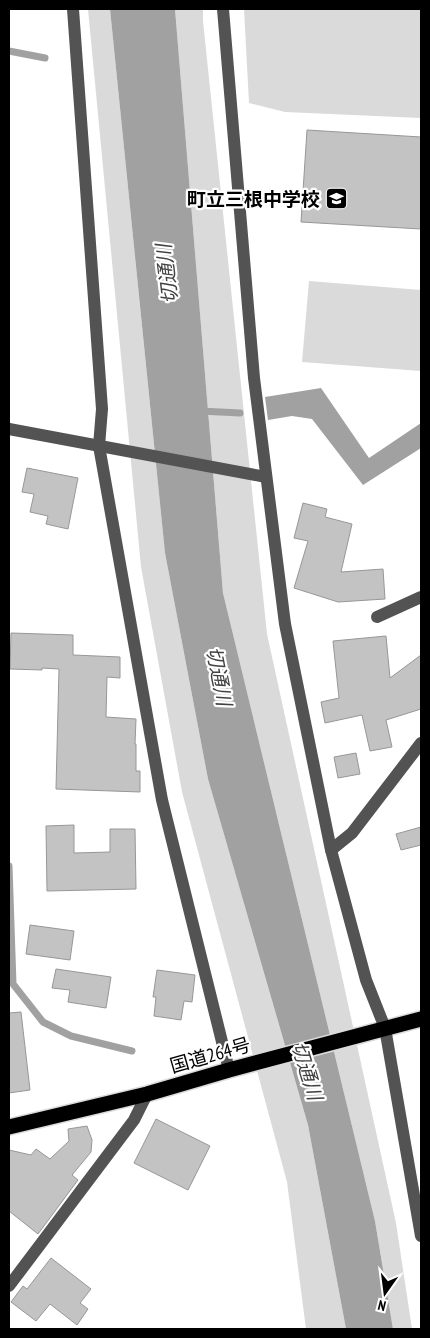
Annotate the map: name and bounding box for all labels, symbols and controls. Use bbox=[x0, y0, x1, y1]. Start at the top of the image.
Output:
place label: 町立三根中学校 bbox=[187, 187, 320, 211]
school or university icon: 町立三根中学校 bbox=[324, 187, 348, 211]
water label: 切通川 bbox=[150, 241, 184, 305]
water label: 切通川 bbox=[201, 644, 238, 710]
street label: 国道264号 bbox=[167, 1032, 253, 1078]
water label: 切通川 bbox=[286, 1039, 329, 1105]
north arrow bbox=[360, 1268, 410, 1318]
text: N bbox=[376, 1296, 388, 1315]

